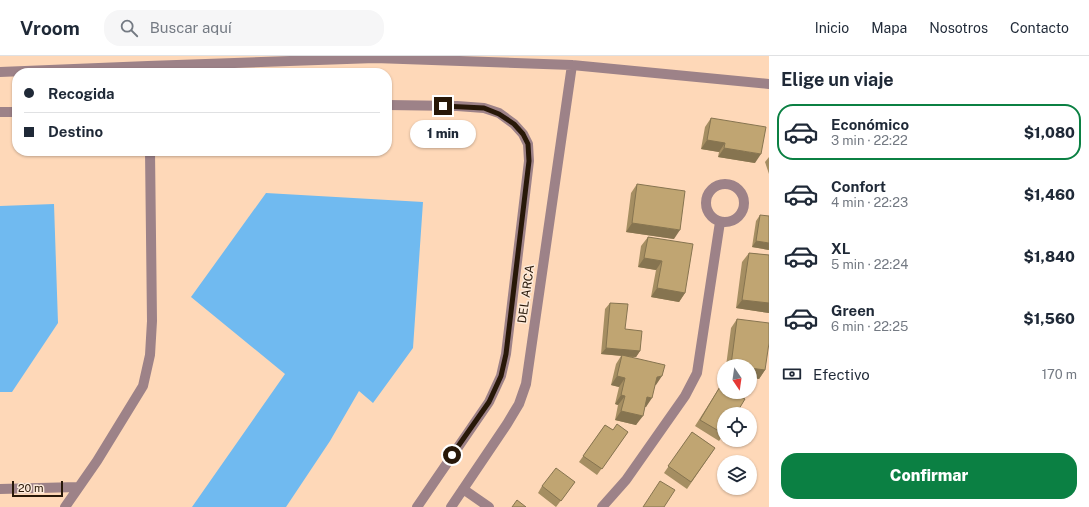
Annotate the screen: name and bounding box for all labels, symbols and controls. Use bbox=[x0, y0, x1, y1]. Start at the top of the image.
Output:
search box bbox=[104, 10, 384, 46]
text: Vroom bbox=[20, 17, 80, 39]
icon: search bbox=[118, 17, 140, 39]
text: Buscar aquí bbox=[150, 19, 232, 36]
text: Inicio bbox=[815, 20, 849, 36]
text: Mapa bbox=[871, 20, 907, 36]
text: Nosotros bbox=[929, 20, 988, 36]
text: Contacto bbox=[1010, 20, 1069, 36]
text: Elige un viaje bbox=[781, 69, 894, 90]
text: Recogida bbox=[48, 85, 115, 102]
route end bbox=[434, 97, 452, 115]
icon: car bbox=[783, 114, 819, 150]
text: Económico bbox=[831, 116, 909, 133]
callout: 1 min bbox=[410, 120, 476, 148]
text: Destino bbox=[48, 123, 103, 140]
text: $1,080 bbox=[1024, 124, 1075, 141]
text: 1 min bbox=[427, 126, 459, 141]
text: 3 min · 22:22 bbox=[831, 133, 908, 148]
icon: car bbox=[783, 176, 819, 212]
text: Confort bbox=[831, 178, 886, 195]
text: $1,460 bbox=[1024, 186, 1075, 203]
text: 4 min · 22:23 bbox=[831, 195, 908, 210]
icon: car bbox=[783, 238, 819, 274]
text: XL bbox=[831, 240, 850, 257]
text: $1,840 bbox=[1024, 248, 1075, 265]
text: 5 min · 22:24 bbox=[831, 257, 908, 272]
street label: DEL ARCA bbox=[515, 263, 537, 324]
icon: car bbox=[783, 300, 819, 336]
text: Green bbox=[831, 302, 875, 319]
text: $1,560 bbox=[1023, 310, 1075, 327]
text: 6 min · 22:25 bbox=[831, 319, 908, 334]
north arrow bbox=[717, 359, 757, 399]
map controls bbox=[717, 359, 757, 495]
icon: cash bbox=[781, 363, 803, 385]
text: Efectivo bbox=[813, 366, 870, 383]
text: 170 m bbox=[1042, 367, 1077, 382]
button: locate bbox=[717, 407, 757, 447]
route start bbox=[443, 446, 461, 464]
button: Confirmar bbox=[781, 453, 1077, 499]
button: layers bbox=[717, 455, 757, 495]
scale bar bbox=[12, 479, 63, 498]
text: 20 m bbox=[18, 482, 43, 494]

